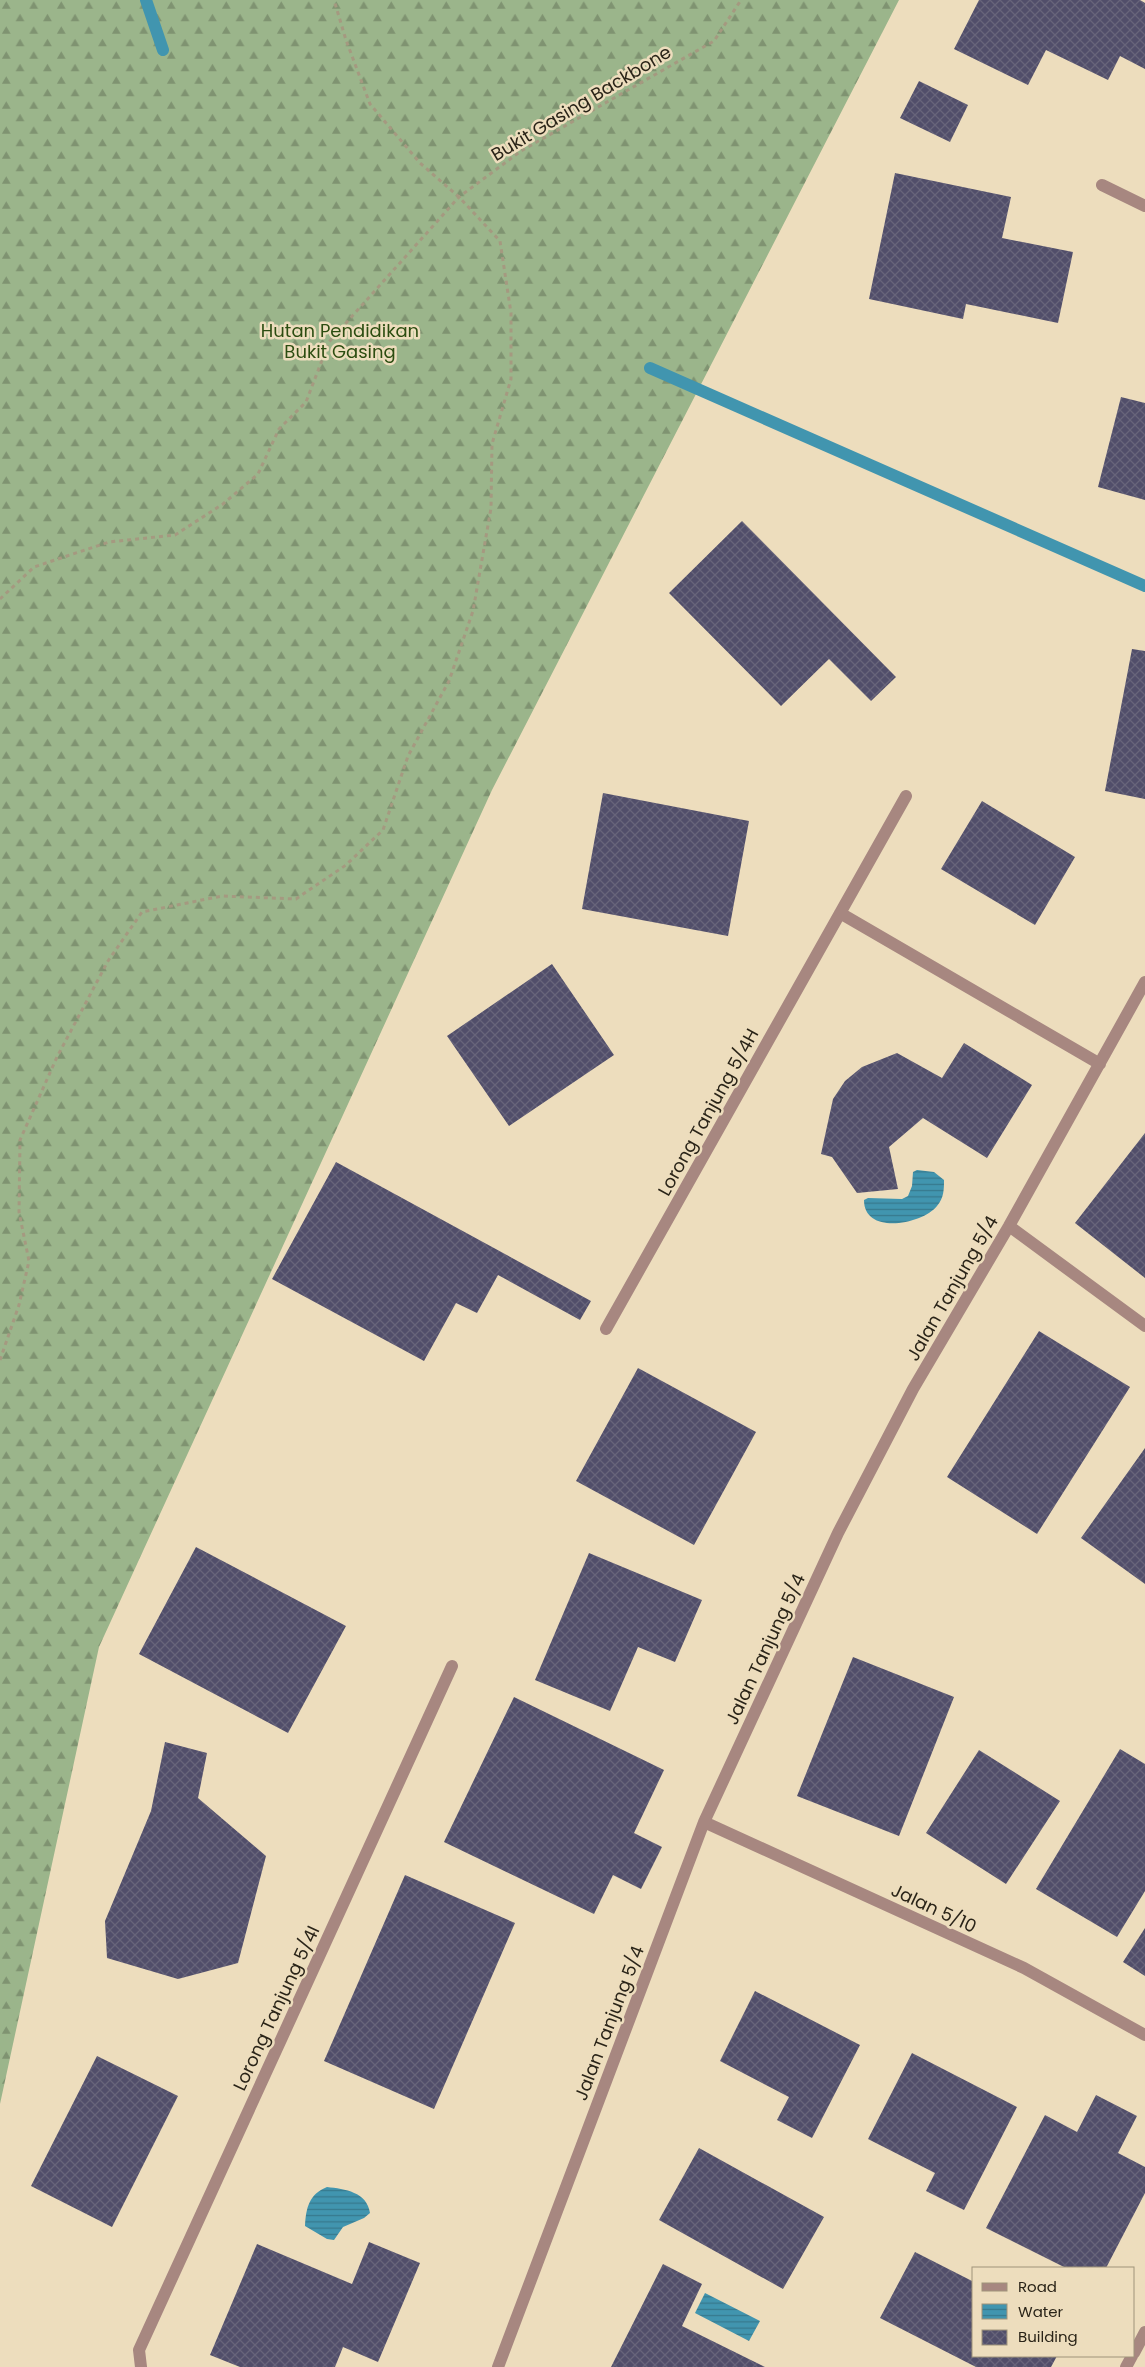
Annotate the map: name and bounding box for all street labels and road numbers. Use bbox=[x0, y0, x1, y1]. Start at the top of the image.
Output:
street label: Bukit Gasing Backbone bbox=[486, 39, 676, 167]
street label: Lorong Tanjung 5/4H bbox=[652, 1024, 764, 1200]
street label: Jalan Tanjung 5/4 bbox=[900, 1211, 1004, 1365]
street label: Jalan Tanjung 5/4 bbox=[719, 1570, 811, 1728]
street label: Jalan 5/10 bbox=[887, 1877, 981, 1939]
street label: Lorong Tanjung 5/4I bbox=[227, 1921, 325, 2095]
street label: Jalan Tanjung 5/4 bbox=[568, 1942, 650, 2104]

